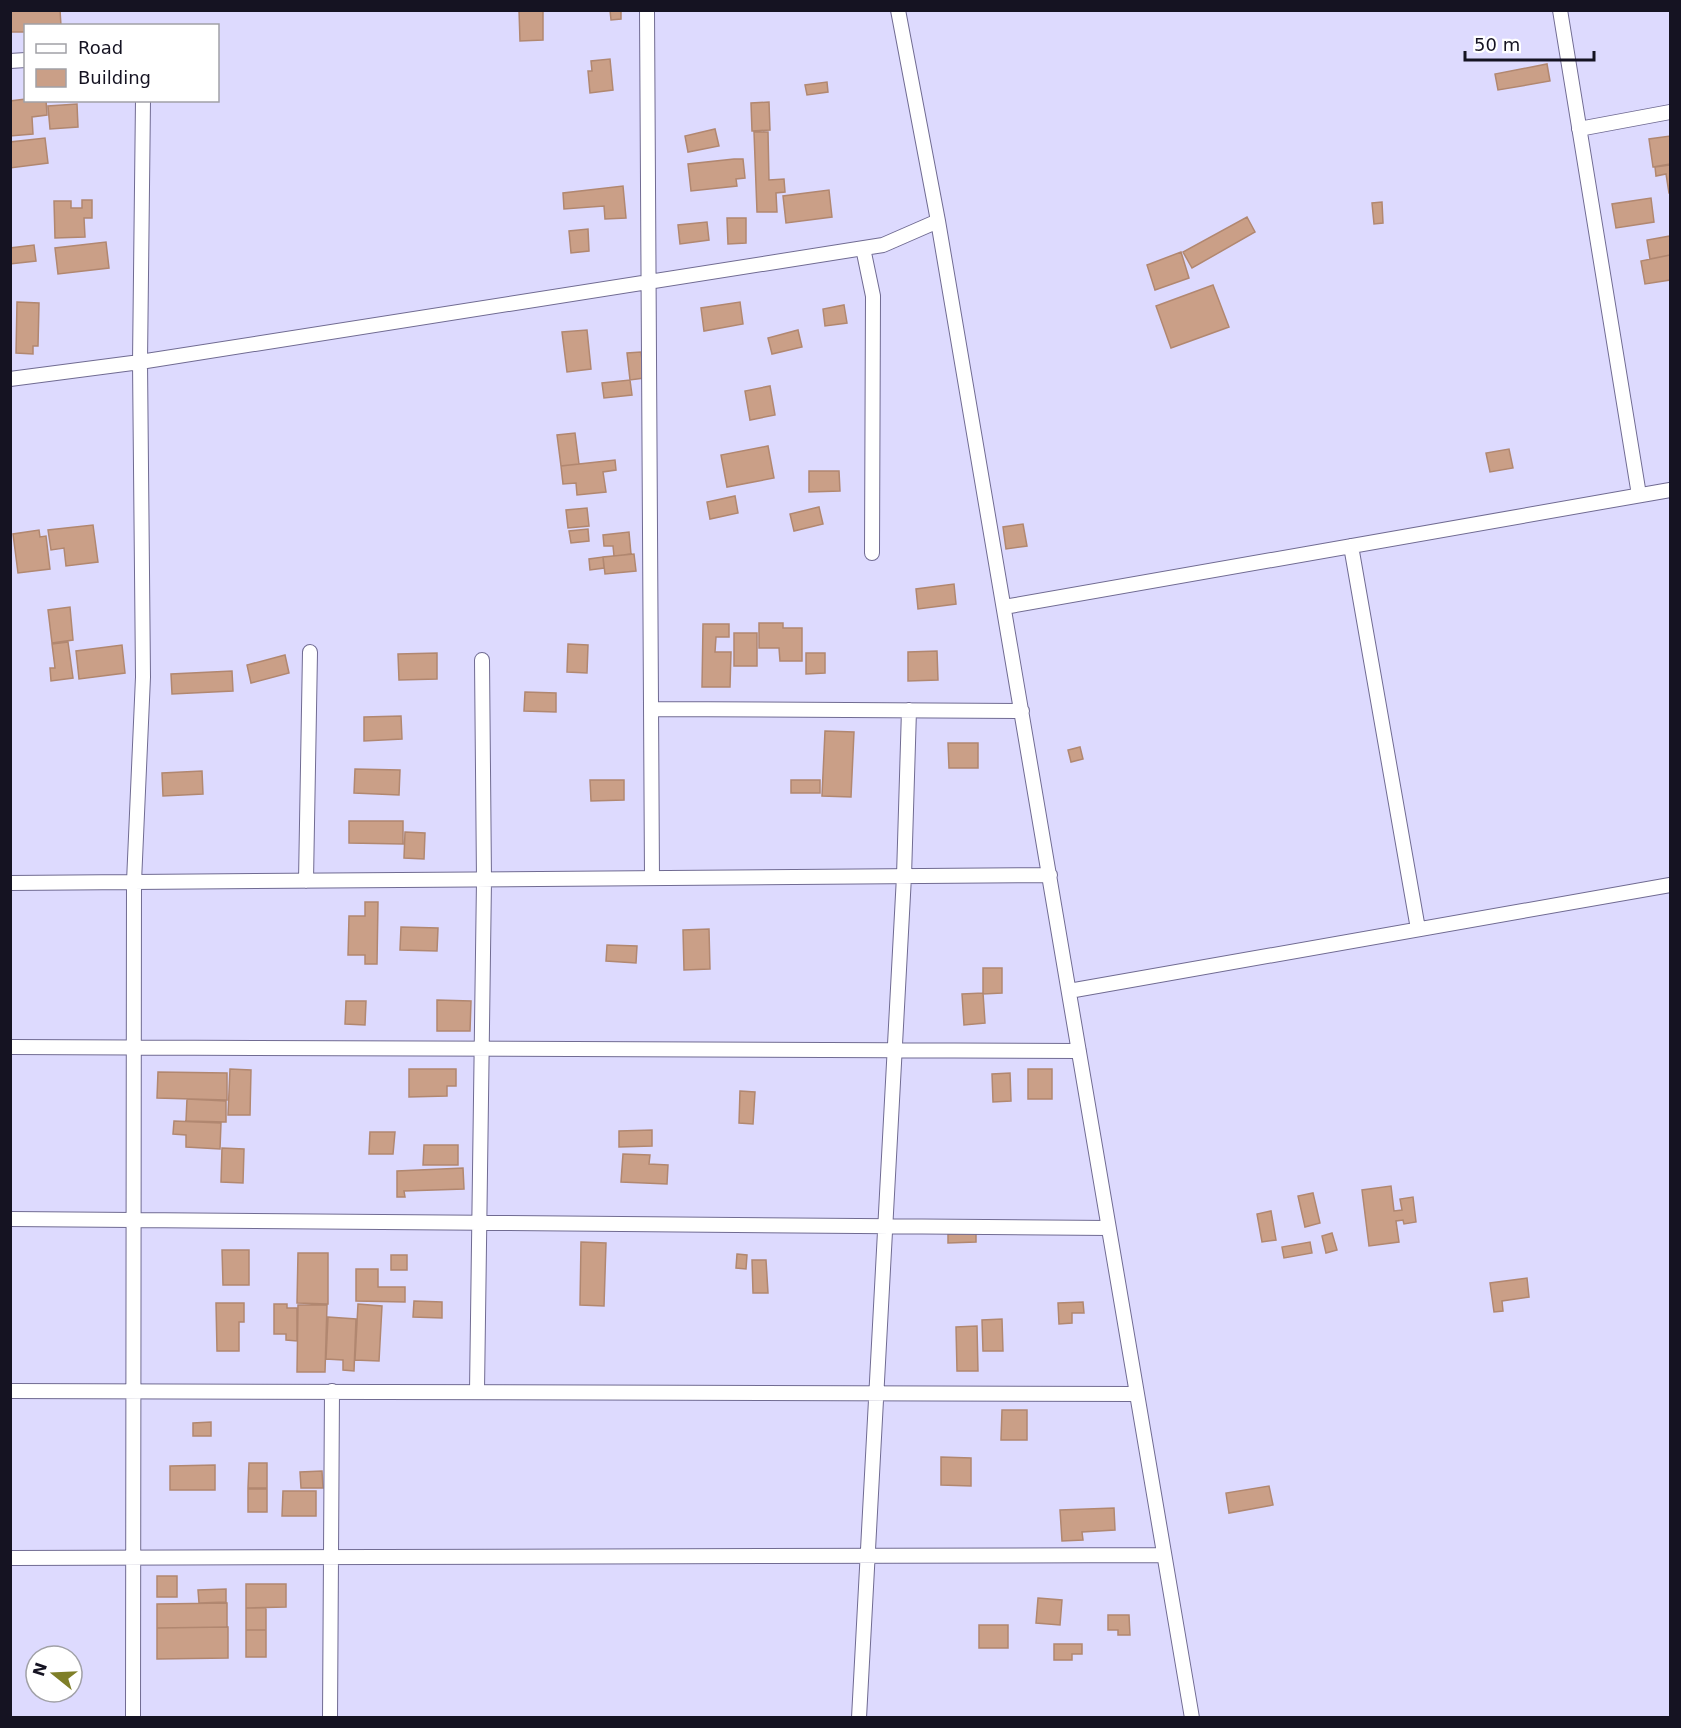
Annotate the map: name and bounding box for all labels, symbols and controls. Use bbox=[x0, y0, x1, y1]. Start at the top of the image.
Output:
legend bbox=[24, 24, 219, 102]
scale bar bbox=[1465, 24, 1594, 62]
text: 50 m bbox=[1474, 34, 1520, 55]
text: Road bbox=[78, 37, 123, 58]
text: Building bbox=[78, 67, 151, 88]
north arrow bbox=[24, 1644, 84, 1704]
text: N bbox=[29, 1660, 51, 1679]

